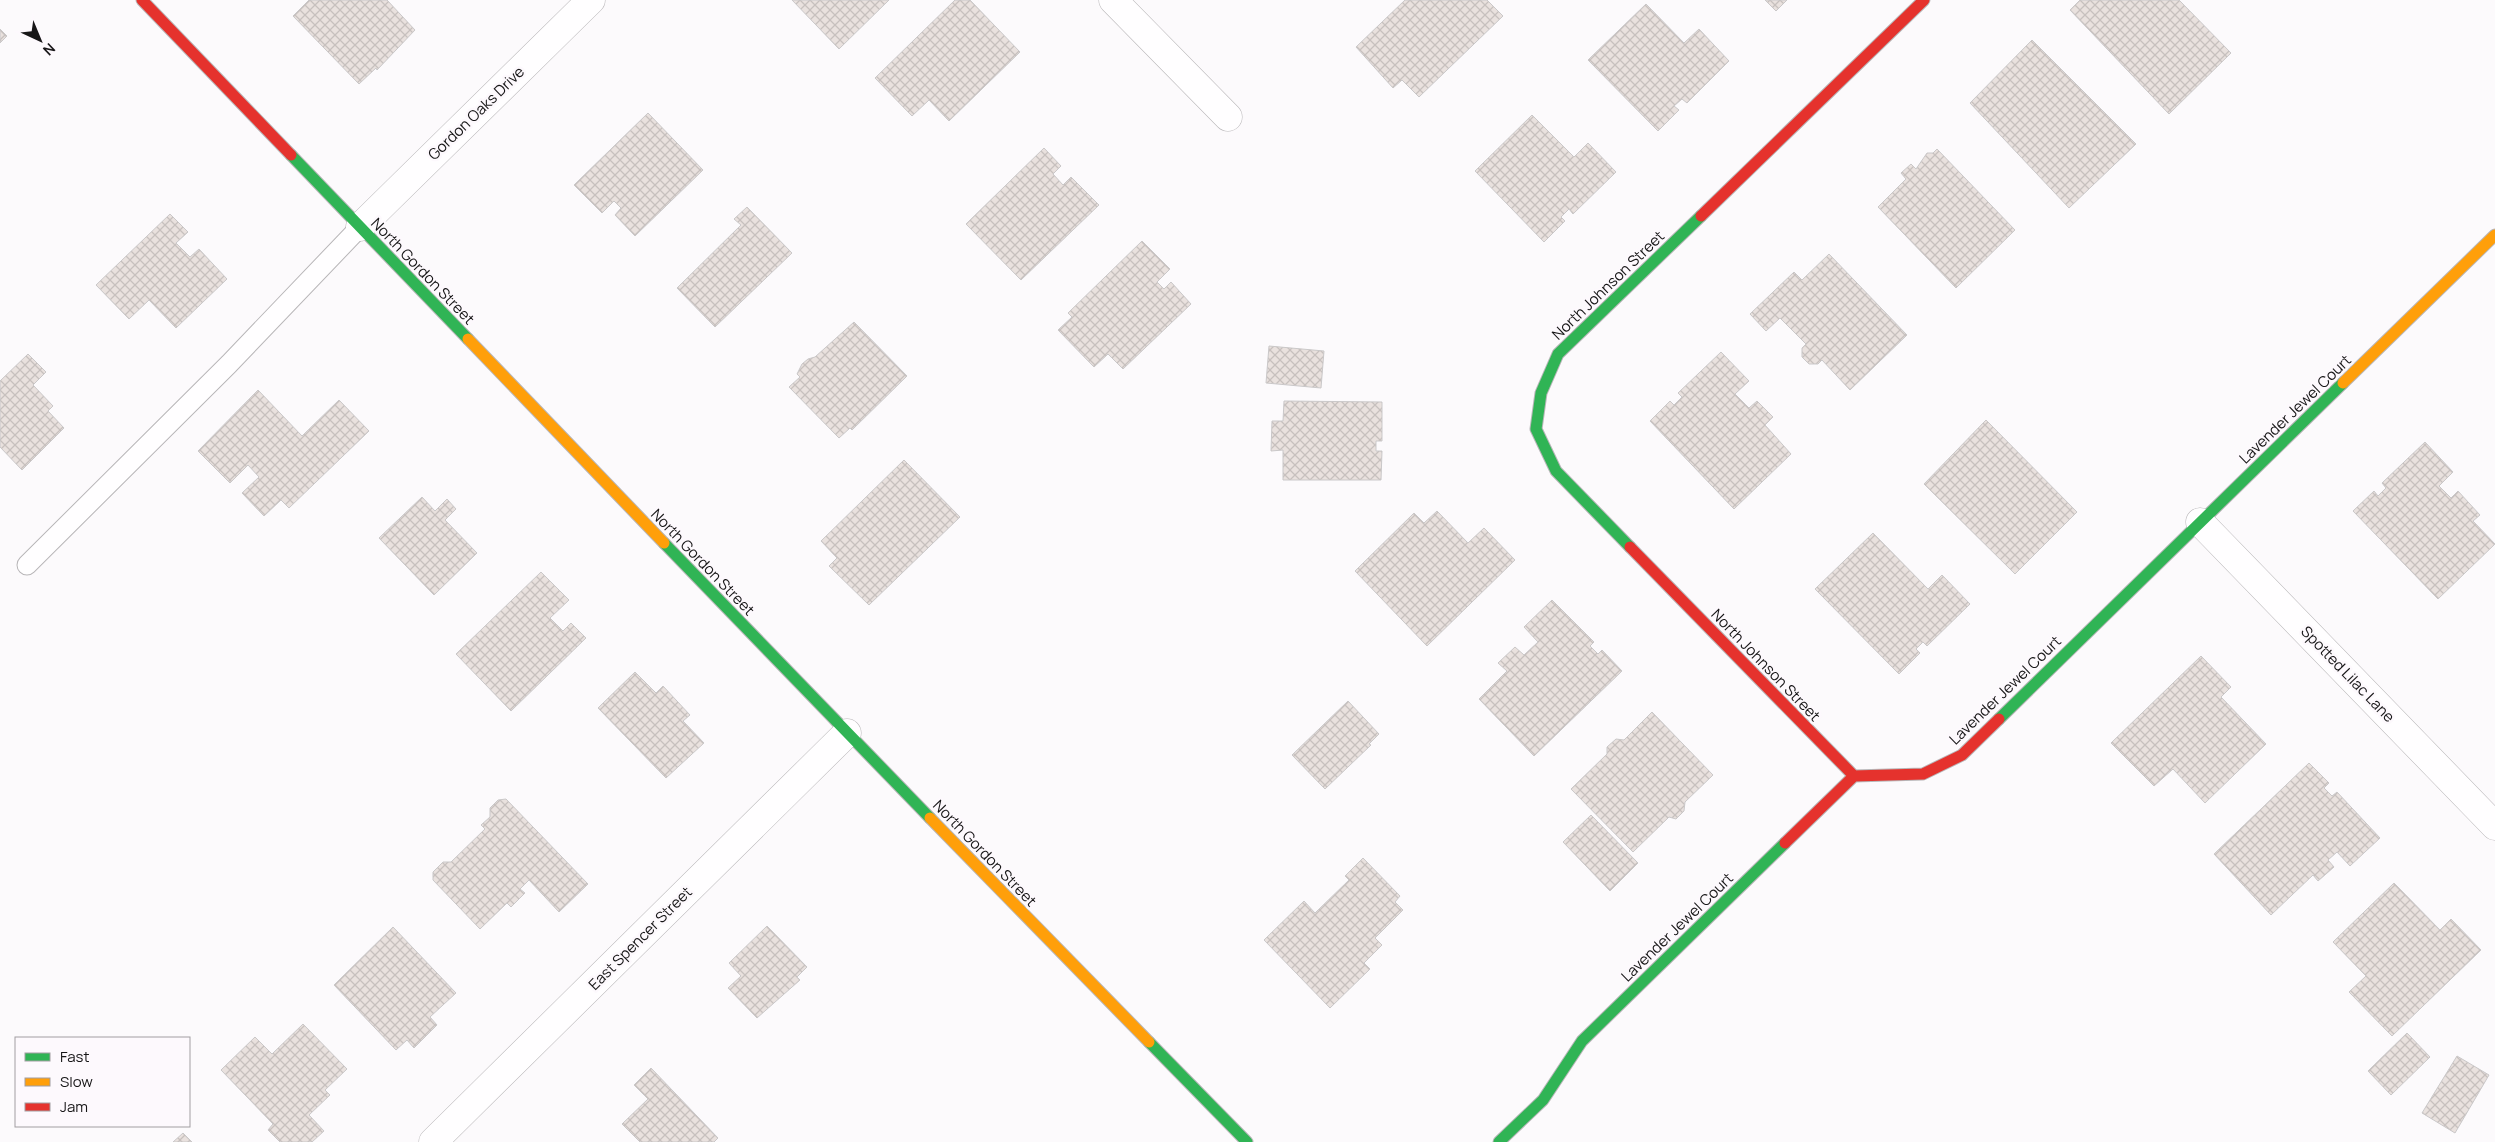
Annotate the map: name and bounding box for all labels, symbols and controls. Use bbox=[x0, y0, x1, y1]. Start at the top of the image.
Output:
north arrow bbox=[15, 15, 65, 65]
text: N bbox=[39, 39, 60, 60]
street label: Gordon Oaks Drive bbox=[423, 61, 529, 165]
street label: North Gordon Street bbox=[367, 213, 479, 329]
street label: North Johnson Street bbox=[1547, 226, 1669, 344]
street label: Lavender Jewel Court bbox=[2234, 350, 2356, 468]
street label: North Gordon Street bbox=[647, 504, 759, 620]
street label: North Johnson Street bbox=[1707, 604, 1825, 726]
street label: Spotted Lilac Lane bbox=[2296, 621, 2400, 727]
street label: Lavender Jewel Court bbox=[1944, 631, 2066, 749]
street label: North Gordon Street bbox=[929, 795, 1041, 911]
street label: Lavender Jewel Court bbox=[1616, 868, 1738, 986]
street label: East Spencer Street bbox=[584, 882, 696, 994]
legend bbox=[15, 1037, 190, 1127]
text: Fast bbox=[60, 1046, 89, 1067]
text: Slow bbox=[60, 1071, 93, 1092]
text: Jam bbox=[60, 1096, 88, 1117]

